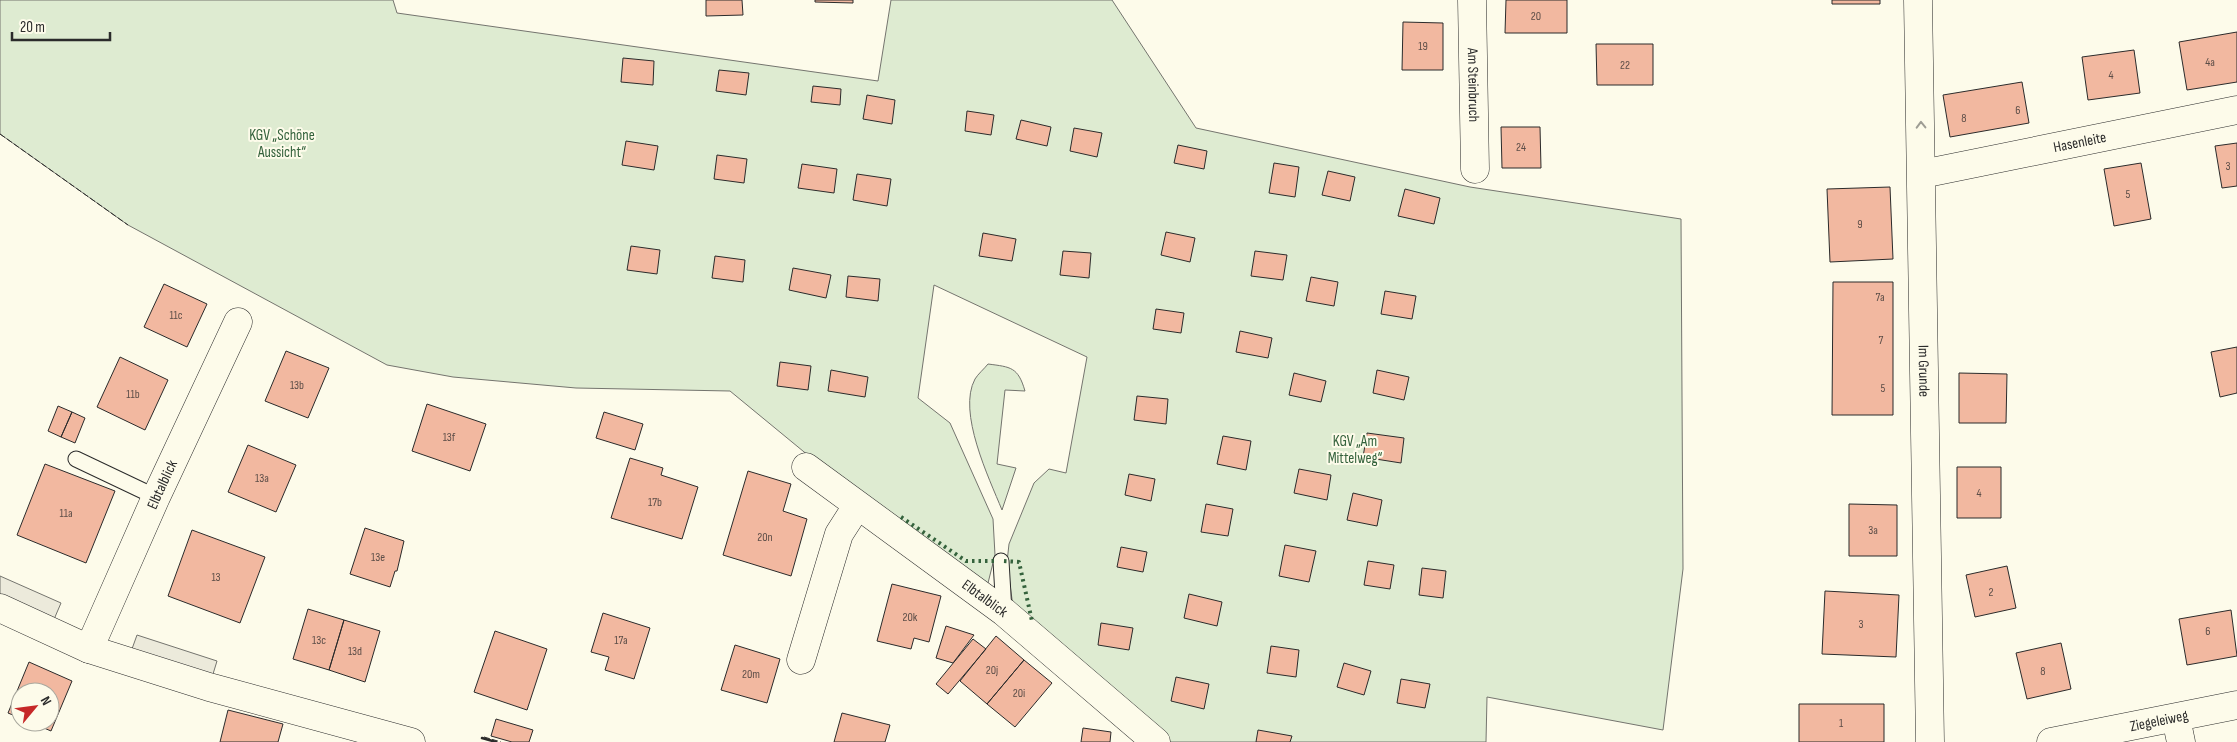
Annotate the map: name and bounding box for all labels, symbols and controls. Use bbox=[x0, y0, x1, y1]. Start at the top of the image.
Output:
house number: 20 bbox=[1531, 9, 1541, 24]
scale bar bbox=[12, 10, 110, 42]
text: 20 m bbox=[20, 18, 45, 37]
house number: 19 bbox=[1418, 39, 1428, 54]
street label: Am Steinbruch bbox=[1463, 47, 1484, 122]
house number: 4a bbox=[2205, 55, 2215, 70]
house number: 22 bbox=[1620, 58, 1630, 73]
house number: 4 bbox=[2108, 68, 2114, 83]
house number: 6 bbox=[2015, 103, 2021, 118]
house number: 8 bbox=[1961, 111, 1967, 126]
one-way arrow bbox=[1916, 121, 1926, 128]
park label: KGV „Schöne Aussicht“ bbox=[249, 126, 315, 162]
street label: Hasenleite bbox=[2052, 127, 2108, 157]
house number: 24 bbox=[1516, 140, 1526, 155]
house number: 3 bbox=[2225, 159, 2231, 174]
house number: 5 bbox=[2126, 187, 2131, 202]
house number: 9 bbox=[1857, 217, 1863, 232]
house number: 7a bbox=[1875, 290, 1885, 305]
house number: 11c bbox=[169, 308, 183, 323]
house number: 7 bbox=[1879, 333, 1884, 348]
street label: Im Grunde bbox=[1914, 345, 1934, 397]
house number: 13b bbox=[290, 378, 304, 393]
house number: 5 bbox=[1881, 381, 1886, 396]
house number: 11b bbox=[126, 387, 140, 402]
house number: 13f bbox=[443, 430, 456, 445]
park label: KGV „Am Mittelweg“ bbox=[1328, 432, 1383, 468]
street label: Elbtalblick bbox=[142, 457, 182, 512]
house number: 13a bbox=[255, 471, 269, 486]
house number: 4 bbox=[1976, 486, 1982, 501]
house number: 17b bbox=[648, 495, 662, 510]
house number: 11a bbox=[59, 506, 73, 521]
house number: 3a bbox=[1868, 523, 1878, 538]
house number: 20n bbox=[757, 530, 773, 545]
house number: 13e bbox=[371, 550, 385, 565]
house number: 13 bbox=[211, 570, 221, 585]
street label: Elbtalblick bbox=[958, 575, 1012, 621]
house number: 2 bbox=[1989, 585, 1994, 600]
house number: 20k bbox=[903, 610, 918, 625]
house number: 3 bbox=[1858, 617, 1864, 632]
house number: 6 bbox=[2205, 624, 2211, 639]
house number: 13c bbox=[312, 633, 326, 648]
house number: 17a bbox=[614, 633, 628, 648]
house number: 13d bbox=[348, 644, 362, 659]
house number: 20j bbox=[986, 663, 998, 678]
house number: 8 bbox=[2040, 664, 2046, 679]
house number: 20m bbox=[742, 667, 760, 682]
north arrow bbox=[10, 682, 60, 732]
house number: 20i bbox=[1013, 686, 1025, 701]
text: N bbox=[37, 694, 55, 708]
street label: Ziegeleiweg bbox=[2128, 705, 2190, 736]
house number: 1 bbox=[1839, 716, 1844, 731]

